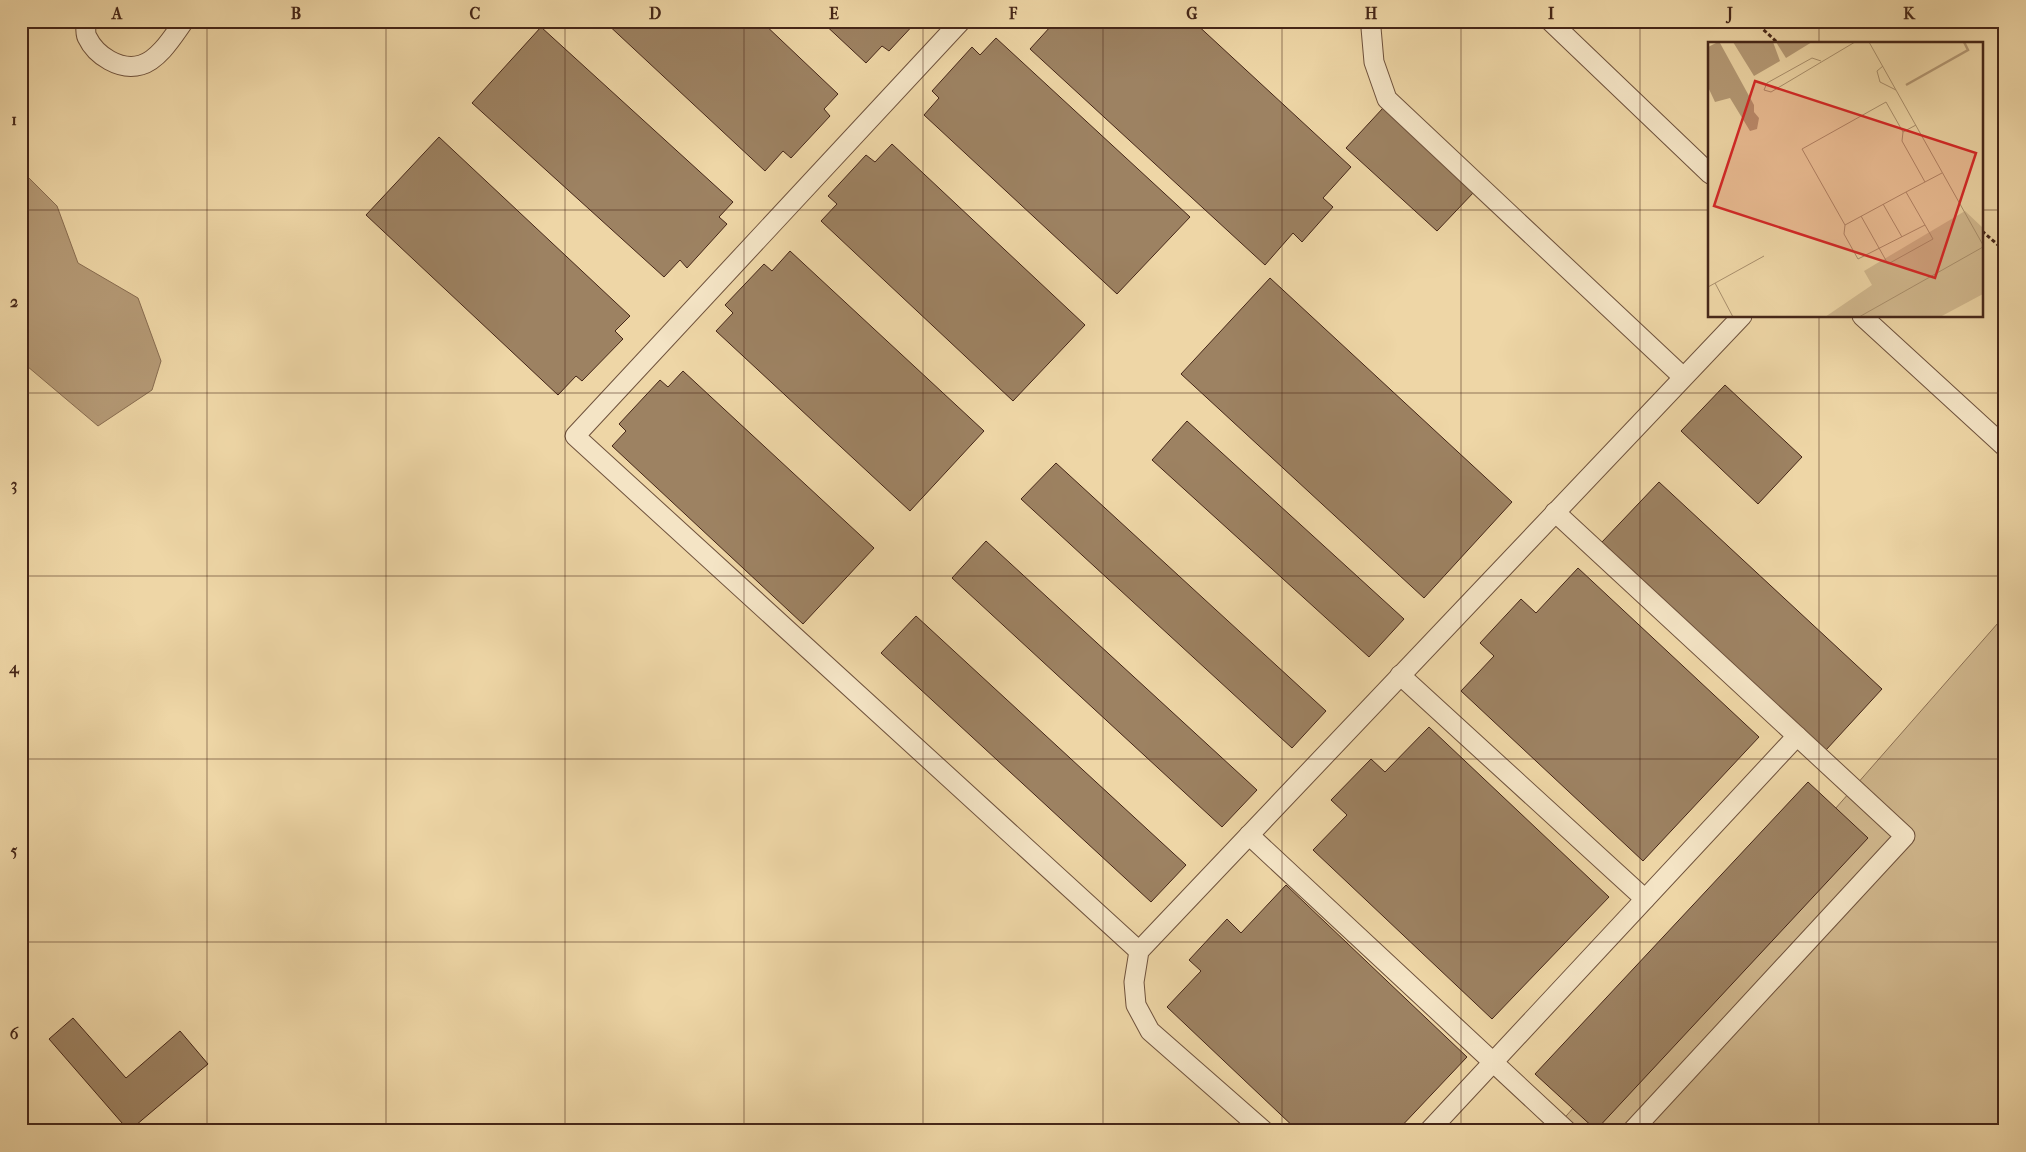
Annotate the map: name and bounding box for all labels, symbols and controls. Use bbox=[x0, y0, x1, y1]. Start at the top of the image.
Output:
text: A bbox=[111, 4, 123, 23]
text: B bbox=[291, 4, 301, 23]
text: C bbox=[470, 4, 481, 23]
text: D bbox=[649, 4, 661, 23]
text: E bbox=[829, 4, 839, 23]
text: F bbox=[1008, 4, 1018, 23]
text: G bbox=[1186, 4, 1198, 23]
text: H bbox=[1365, 4, 1378, 23]
text: I bbox=[1548, 4, 1555, 23]
text: J bbox=[1725, 4, 1733, 24]
text: K bbox=[1903, 4, 1916, 23]
inset map bbox=[1708, 42, 1984, 318]
text: 1 bbox=[11, 110, 17, 129]
text: 2 bbox=[10, 292, 18, 311]
text: 3 bbox=[11, 475, 17, 495]
text: 4 bbox=[8, 658, 20, 678]
text: 5 bbox=[11, 841, 18, 860]
text: 6 bbox=[10, 1024, 19, 1043]

